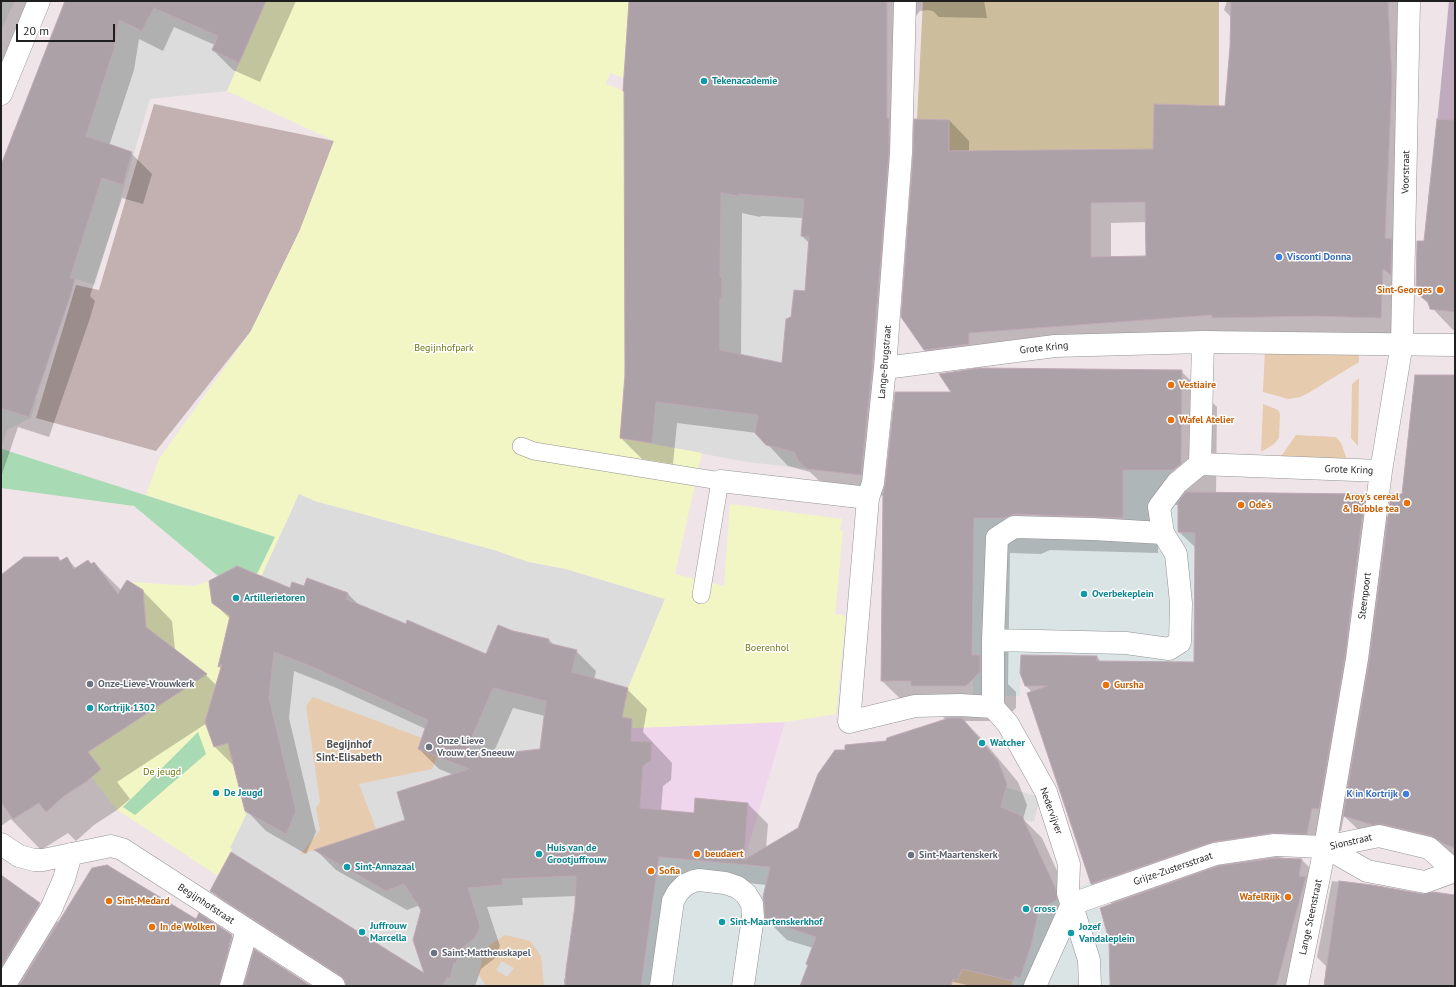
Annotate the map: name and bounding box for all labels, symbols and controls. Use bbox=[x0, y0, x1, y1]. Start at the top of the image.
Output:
scale bar bbox=[18, 16, 117, 42]
text: 20 m bbox=[23, 23, 49, 38]
place label: Tekenacademie bbox=[712, 75, 777, 87]
marker: Tekenacademie bbox=[699, 76, 709, 86]
street label: Voorstraat bbox=[1400, 150, 1412, 194]
place label: Visconti Donna bbox=[1287, 251, 1351, 263]
marker: Visconti Donna bbox=[1274, 252, 1284, 262]
place label: Sint-Georges bbox=[1377, 284, 1432, 296]
marker: Sint-Georges bbox=[1435, 285, 1445, 295]
street label: Lange-Brugstraat bbox=[876, 325, 894, 399]
street label: Grote Kring bbox=[1019, 339, 1069, 357]
park label: Begijnhofpark bbox=[414, 342, 474, 354]
place label: Vestiaire bbox=[1179, 379, 1216, 391]
marker: Vestiaire bbox=[1166, 380, 1176, 390]
place label: Wafel Atelier bbox=[1179, 414, 1234, 426]
marker: Wafel Atelier bbox=[1166, 415, 1176, 425]
street label: Grote Kring bbox=[1324, 463, 1374, 477]
place label: Aroy's cereal & Bubble tea bbox=[1342, 491, 1399, 514]
marker: Aroy's cereal & Bubble tea bbox=[1402, 498, 1412, 508]
place label: Ode's bbox=[1249, 499, 1272, 511]
marker: Ode's bbox=[1236, 500, 1246, 510]
street label: Steenpoort bbox=[1356, 572, 1374, 620]
place label: Overbekeplein bbox=[1092, 588, 1154, 600]
marker: Overbekeplein bbox=[1079, 589, 1089, 599]
place label: Artillerietoren bbox=[244, 592, 305, 604]
marker: Artillerietoren bbox=[231, 593, 241, 603]
park label: Boerenhol bbox=[745, 642, 789, 654]
place label: Onze-Lieve-Vrouwkerk bbox=[98, 678, 194, 690]
marker: Onze-Lieve-Vrouwkerk bbox=[85, 679, 95, 689]
place label: Gursha bbox=[1114, 679, 1144, 691]
marker: Gursha bbox=[1101, 680, 1111, 690]
place label: Kortrijk 1302 bbox=[98, 702, 155, 714]
marker: Kortrijk 1302 bbox=[85, 703, 95, 713]
place label: Onze Lieve Vrouw ter Sneeuw bbox=[437, 735, 514, 758]
place label: Watcher bbox=[990, 737, 1025, 749]
district label: Begijnhof Sint-Elisabeth bbox=[316, 738, 382, 764]
marker: Watcher bbox=[977, 738, 987, 748]
marker: Onze Lieve Vrouw ter Sneeuw bbox=[424, 742, 434, 752]
park label: De jeugd bbox=[143, 766, 181, 778]
street label: Nedervijver bbox=[1037, 786, 1065, 836]
place label: De Jeugd bbox=[224, 787, 263, 799]
marker: De Jeugd bbox=[211, 788, 221, 798]
place label: K in Kortrijk bbox=[1346, 788, 1398, 800]
marker: K in Kortrijk bbox=[1401, 789, 1411, 799]
street label: Sionstraat bbox=[1329, 831, 1373, 853]
place label: Huis van de Grootjuffrouw bbox=[547, 842, 607, 866]
place label: beudaert bbox=[705, 848, 744, 860]
marker: Huis van de Grootjuffrouw bbox=[534, 849, 544, 859]
marker: beudaert bbox=[692, 849, 702, 859]
place label: Sint-Maartenskerk bbox=[919, 849, 998, 861]
marker: Sint-Maartenskerk bbox=[906, 850, 916, 860]
street label: Grijze-Zustersstraat bbox=[1132, 850, 1214, 888]
place label: Sint-Annazaal bbox=[355, 861, 414, 873]
marker: Sint-Annazaal bbox=[342, 862, 352, 872]
place label: Sofia bbox=[659, 865, 680, 877]
marker: Sofia bbox=[646, 866, 656, 876]
street label: Lange Steenstraat bbox=[1297, 878, 1325, 956]
street label: Begijnhofstraat bbox=[175, 881, 237, 927]
place label: WafelRijk bbox=[1239, 891, 1280, 903]
marker: WafelRijk bbox=[1283, 892, 1293, 902]
place label: Sint-Medard bbox=[117, 895, 170, 907]
marker: Sint-Medard bbox=[104, 896, 114, 906]
place label: cross bbox=[1034, 903, 1056, 915]
marker: cross bbox=[1021, 904, 1031, 914]
place label: Sint-Maartenskerkhof bbox=[730, 916, 822, 928]
marker: Sint-Maartenskerkhof bbox=[717, 917, 727, 927]
place label: Juffrouw Marcella bbox=[370, 920, 407, 944]
place label: In de Wolken bbox=[160, 921, 216, 933]
place label: Jozef Vandaleplein bbox=[1079, 921, 1135, 944]
marker: In de Wolken bbox=[147, 922, 157, 932]
marker: Juffrouw Marcella bbox=[357, 927, 367, 937]
marker: Jozef Vandaleplein bbox=[1066, 928, 1076, 938]
place label: Saint-Mattheuskapel bbox=[442, 947, 531, 959]
marker: Saint-Mattheuskapel bbox=[429, 948, 439, 958]

